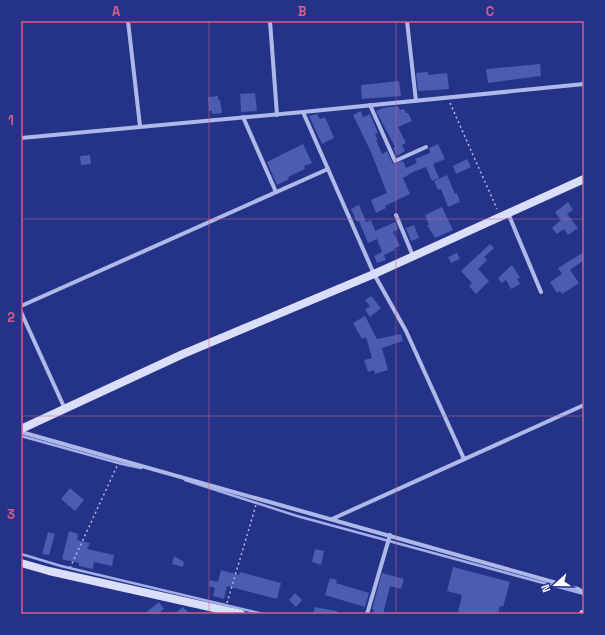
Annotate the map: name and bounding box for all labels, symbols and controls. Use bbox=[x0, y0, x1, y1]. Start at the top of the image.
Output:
text: A bbox=[112, 3, 121, 20]
text: B bbox=[298, 3, 307, 20]
text: C bbox=[486, 3, 494, 20]
text: 1 bbox=[8, 112, 14, 129]
text: 2 bbox=[7, 309, 15, 326]
text: 3 bbox=[7, 506, 15, 523]
north arrow bbox=[535, 565, 575, 605]
text: N bbox=[538, 583, 554, 595]

